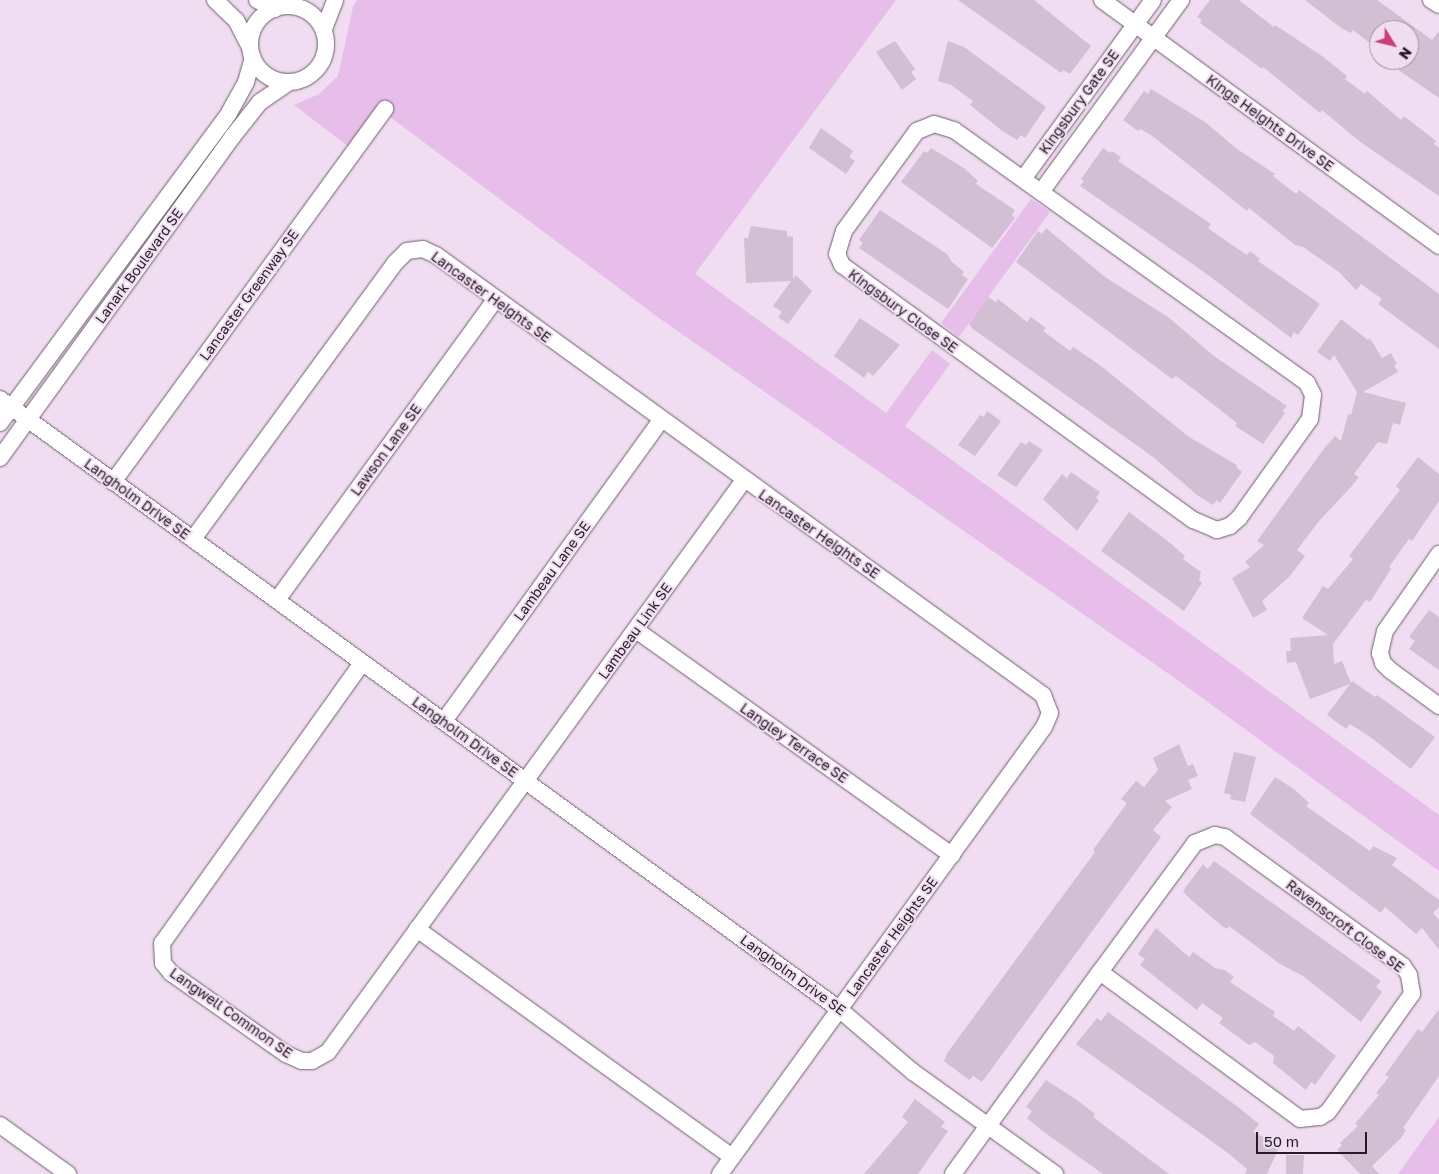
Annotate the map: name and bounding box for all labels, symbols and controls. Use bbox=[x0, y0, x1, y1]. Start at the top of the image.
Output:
north arrow bbox=[1369, 20, 1419, 70]
text: N bbox=[1396, 44, 1416, 63]
street label: Kingsbury Gate SE bbox=[1036, 47, 1122, 157]
street label: Kings Heights Drive SE bbox=[1203, 71, 1337, 175]
street label: Lanark Boulevard SE bbox=[92, 205, 186, 327]
street label: Lancaster Greenway SE bbox=[196, 226, 302, 364]
street label: Lancaster Heights SE bbox=[428, 248, 554, 346]
street label: Kingsbury Close SE bbox=[845, 266, 961, 356]
street label: Lawson Lane SE bbox=[347, 401, 425, 499]
street label: Langholm Drive SE bbox=[81, 455, 193, 543]
street label: Lancaster Heights SE bbox=[755, 486, 883, 582]
street label: Lambeau Lane SE bbox=[510, 518, 594, 624]
street label: Lambeau Link SE bbox=[595, 580, 675, 682]
street label: Langholm Drive SE bbox=[409, 693, 521, 781]
street label: Langley Terrace SE bbox=[737, 699, 851, 787]
street label: Lancaster Heights SE bbox=[843, 874, 941, 1000]
street label: Ravenscroft Close SE bbox=[1283, 876, 1407, 976]
street label: Langholm Drive SE bbox=[737, 931, 849, 1019]
street label: Langwell Common SE bbox=[166, 964, 296, 1062]
scale bar bbox=[1259, 1122, 1370, 1154]
text: 50 m bbox=[1264, 1132, 1299, 1150]

